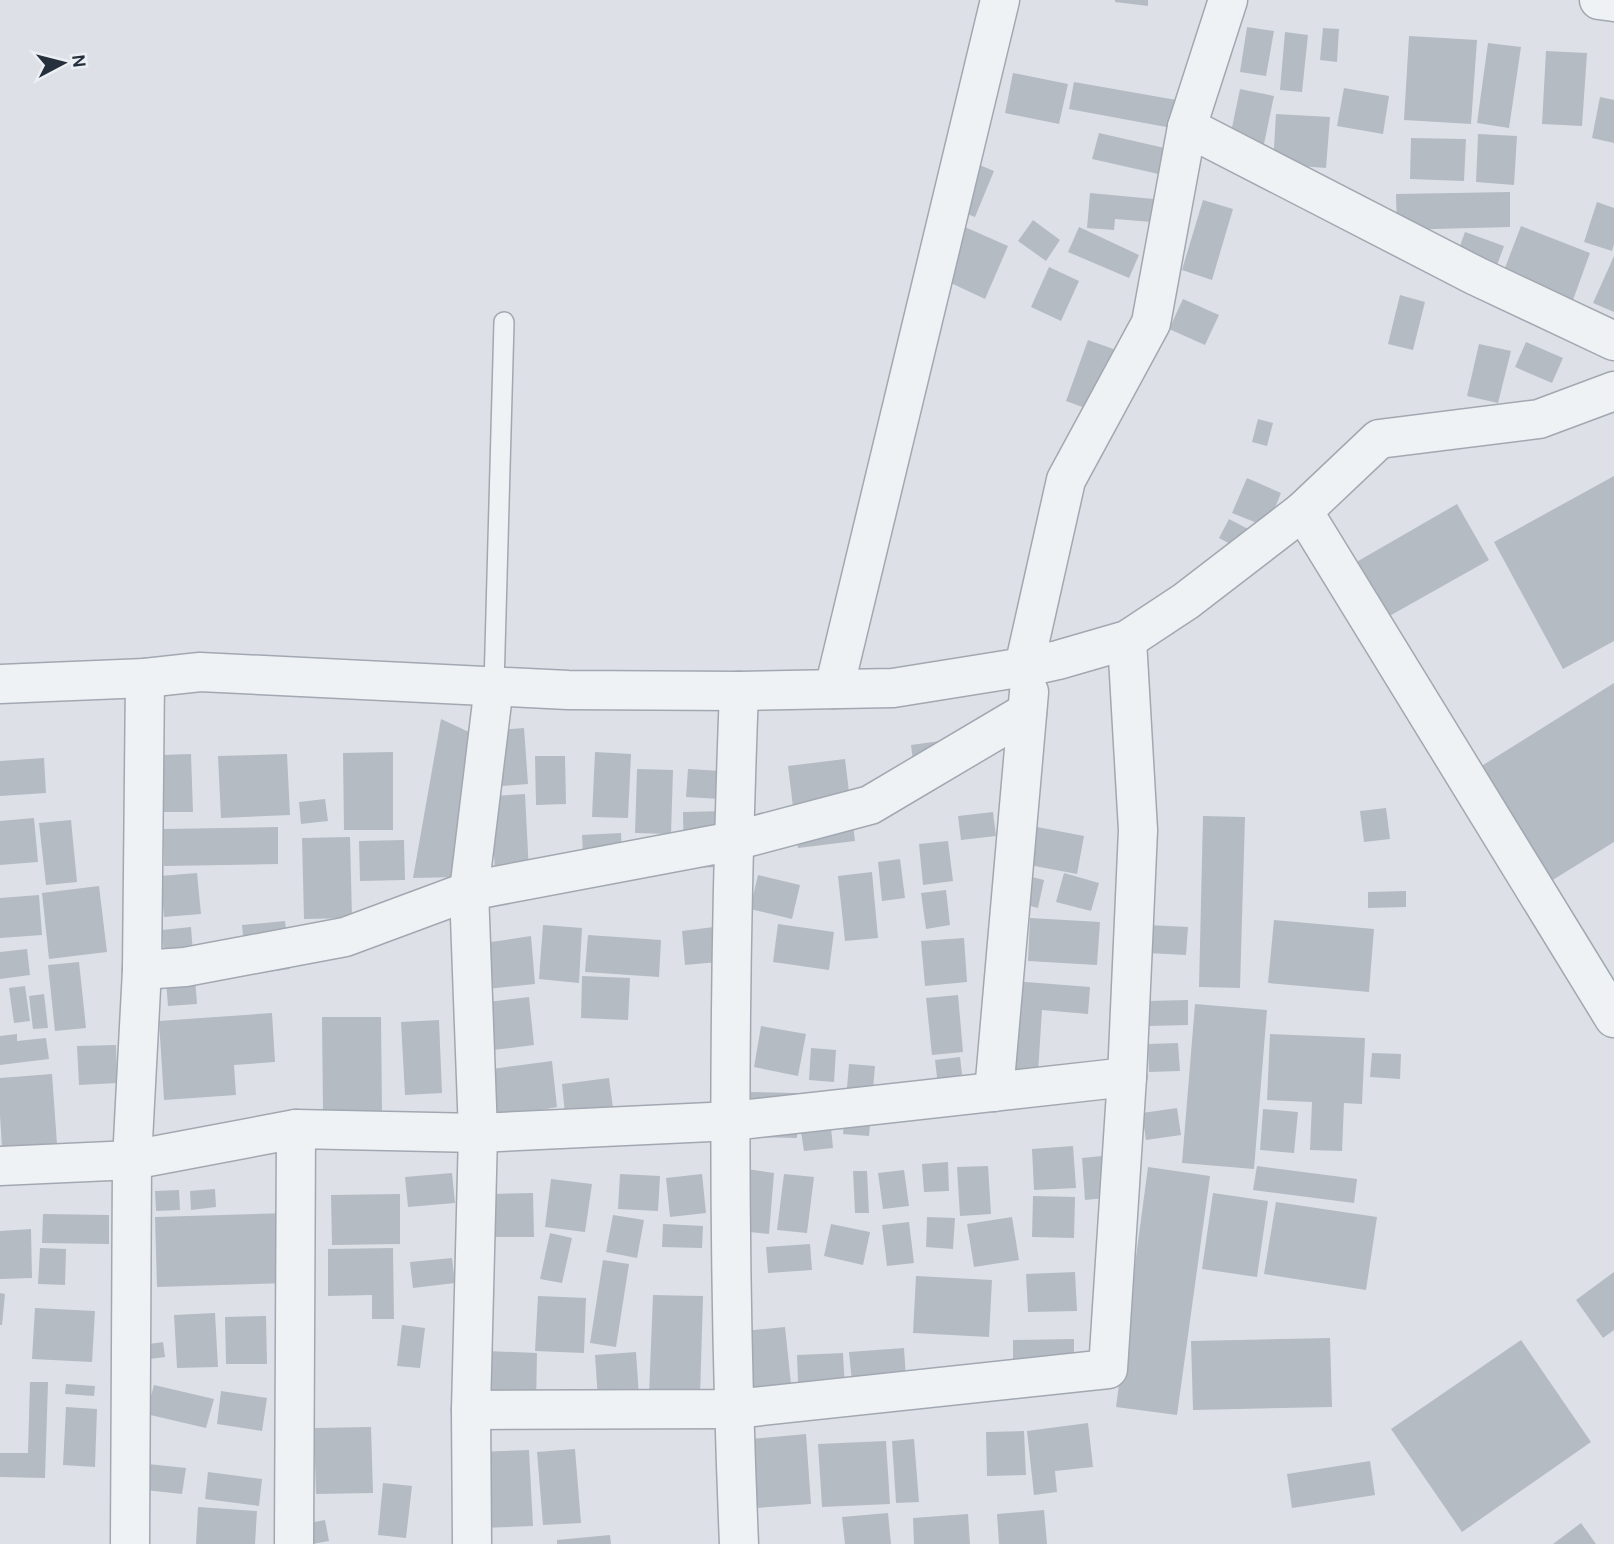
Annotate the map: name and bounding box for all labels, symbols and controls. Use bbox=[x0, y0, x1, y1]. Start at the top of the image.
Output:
north arrow bbox=[28, 28, 98, 98]
text: N bbox=[67, 53, 91, 69]

